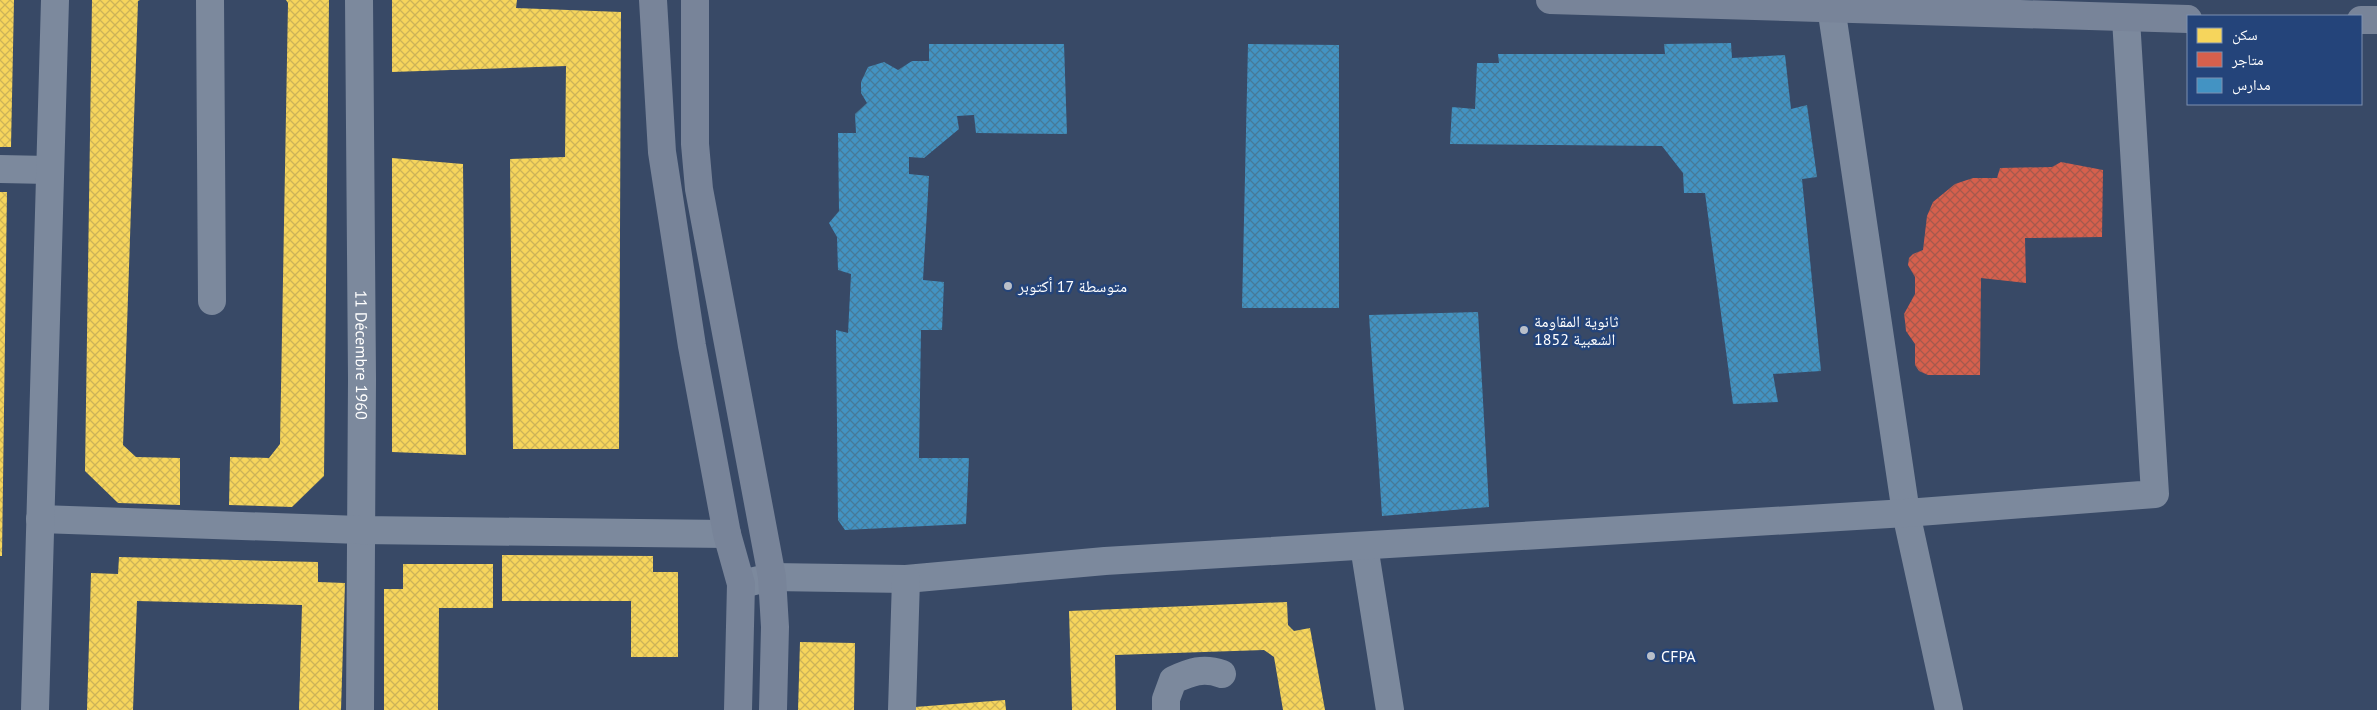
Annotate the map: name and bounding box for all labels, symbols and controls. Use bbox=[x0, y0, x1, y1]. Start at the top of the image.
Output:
legend bbox=[2187, 15, 2362, 105]
text: سكن bbox=[2232, 25, 2258, 45]
text: متاجر bbox=[2231, 50, 2264, 69]
text: مدارس bbox=[2232, 75, 2271, 95]
place label: متوسطة 17 أكتوبر bbox=[1017, 276, 1127, 296]
marker: متوسطة 17 أكتوبر bbox=[1002, 280, 1014, 292]
street label: 11 Décembre 1960 bbox=[351, 290, 372, 420]
place label: ثانوية المقاومة الشعبية 1852 bbox=[1534, 311, 1619, 349]
marker: ثانوية المقاومة الشعبية 1852 bbox=[1518, 324, 1530, 336]
place label: CFPA bbox=[1661, 646, 1696, 666]
marker: CFPA bbox=[1645, 650, 1657, 662]

